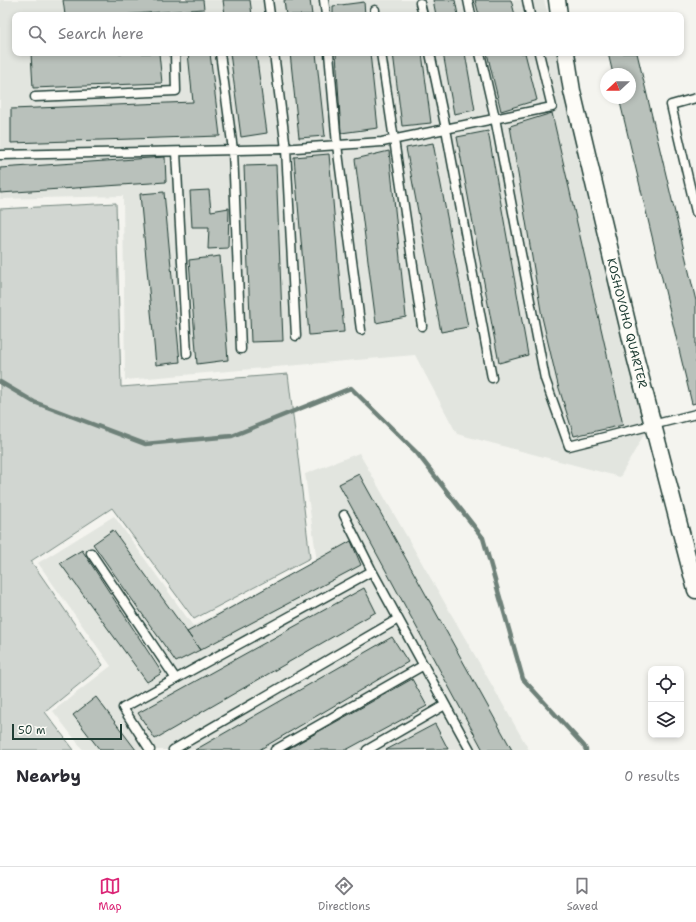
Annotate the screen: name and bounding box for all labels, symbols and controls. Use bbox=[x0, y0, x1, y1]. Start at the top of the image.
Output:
search box bbox=[12, 12, 684, 56]
icon: search bbox=[26, 23, 48, 45]
text: Search here bbox=[58, 24, 144, 44]
north arrow bbox=[600, 68, 636, 104]
street label: KOSHOVOHO QUARTER bbox=[603, 256, 651, 390]
map controls bbox=[648, 666, 684, 738]
button: locate bbox=[648, 666, 684, 702]
button: layers bbox=[648, 702, 684, 738]
scale bar bbox=[12, 722, 122, 741]
text: 50 m bbox=[18, 723, 46, 738]
text: Nearby bbox=[16, 765, 81, 787]
text: 0 results bbox=[624, 768, 680, 785]
tab: Map bbox=[98, 875, 122, 914]
tab: Directions bbox=[318, 875, 370, 914]
tab: Saved bbox=[567, 875, 598, 914]

